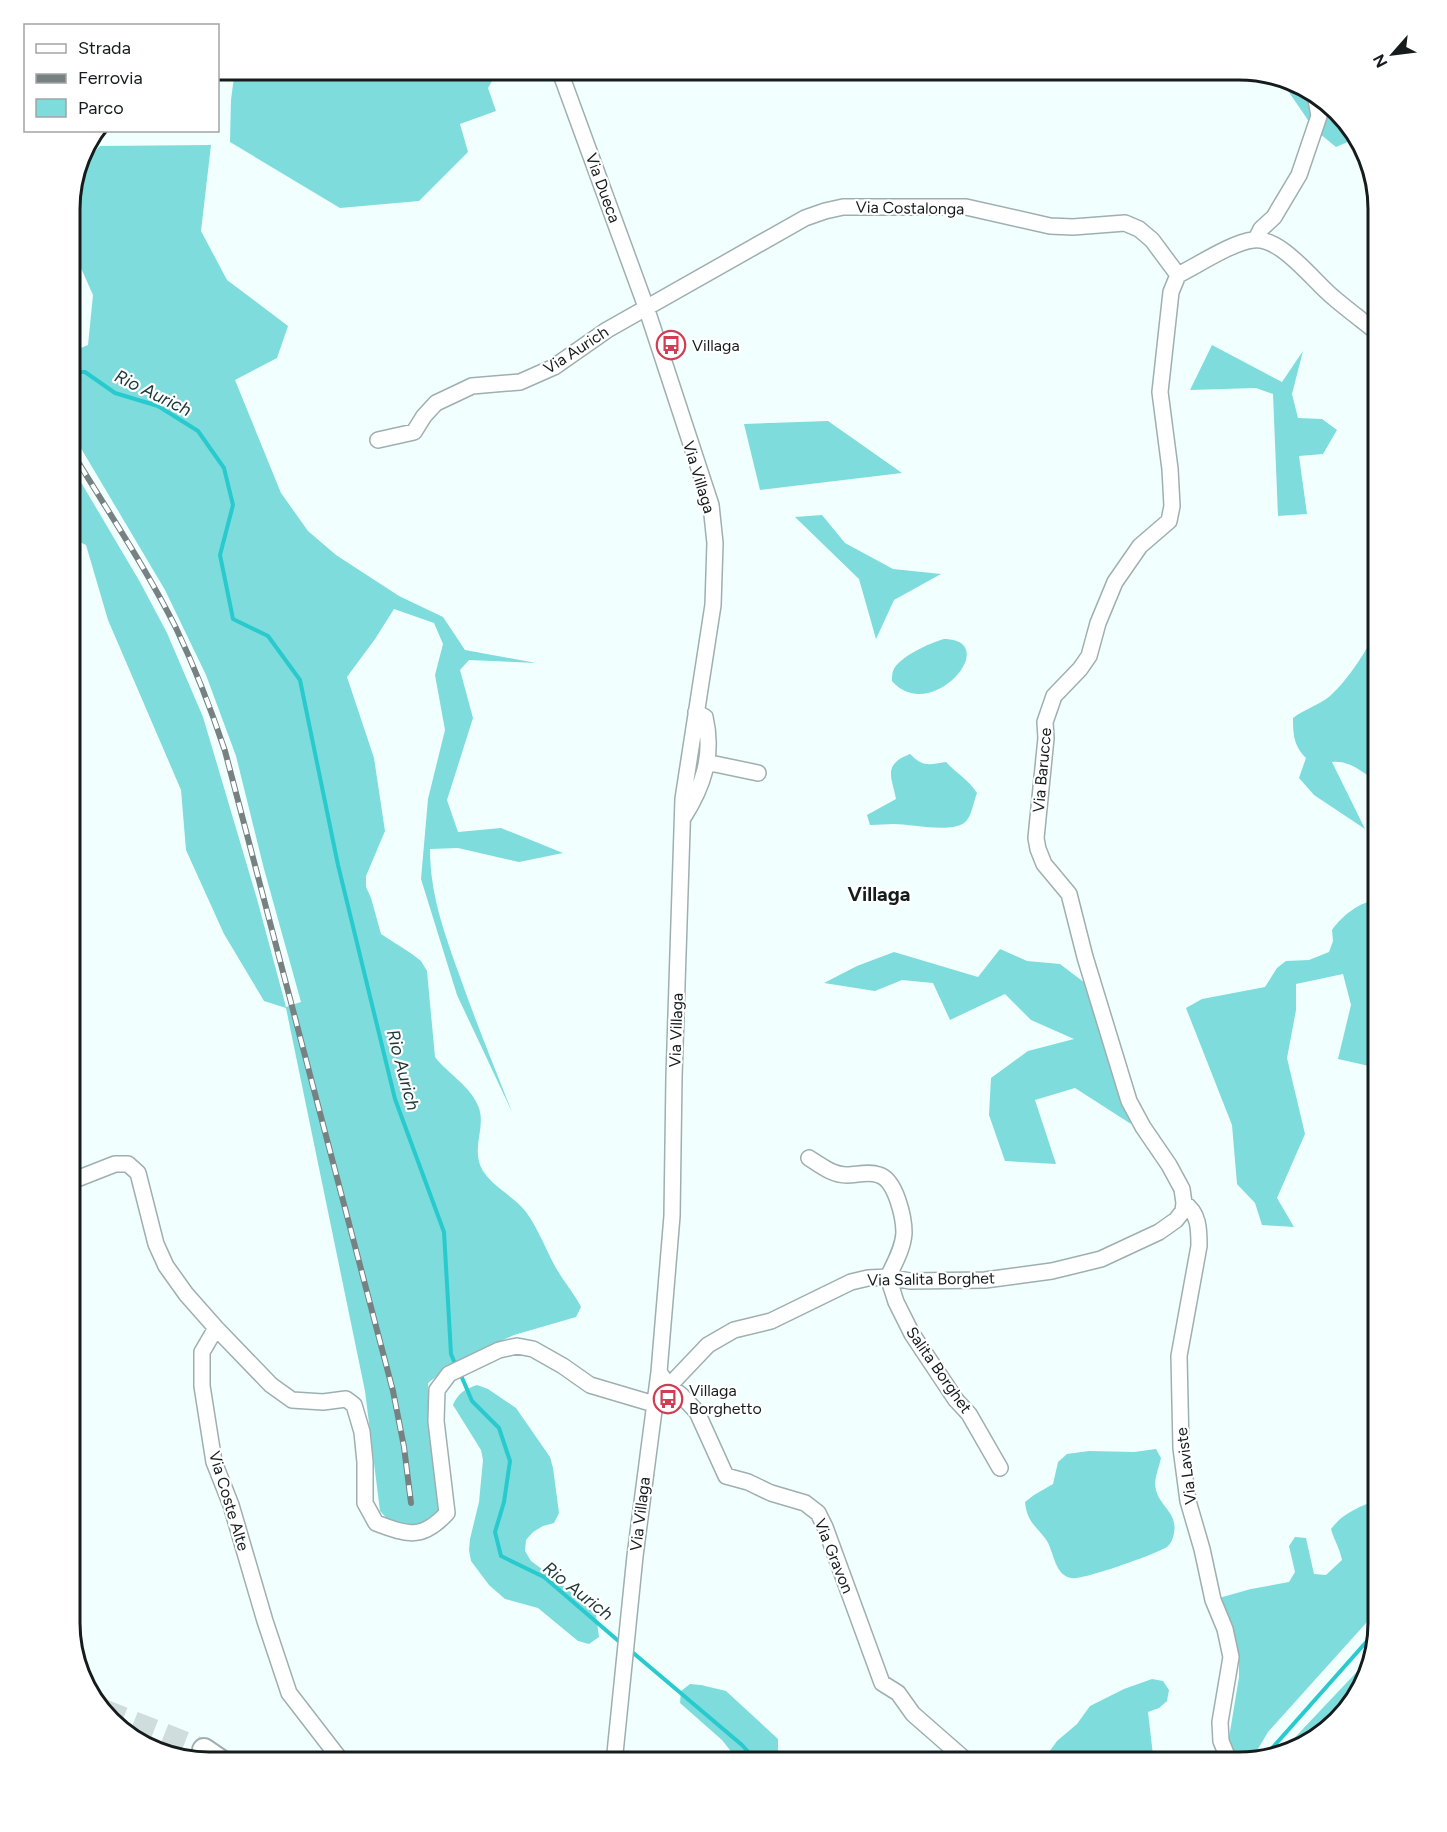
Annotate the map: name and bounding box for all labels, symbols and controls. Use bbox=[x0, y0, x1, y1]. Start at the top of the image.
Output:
legend bbox=[24, 24, 219, 132]
north arrow bbox=[1363, 24, 1423, 84]
text: Strada bbox=[78, 37, 131, 59]
text: N bbox=[1369, 51, 1391, 71]
text: Ferrovia bbox=[78, 67, 143, 89]
text: Parco bbox=[78, 97, 124, 119]
street label: Via Dueca bbox=[582, 151, 624, 225]
street label: Via Costalonga bbox=[856, 198, 964, 218]
street label: Via Aurich bbox=[540, 322, 612, 378]
bus stop icon: Villaga bbox=[655, 329, 687, 361]
place label: Villaga bbox=[692, 336, 740, 355]
water label: Rio Aurich bbox=[111, 365, 195, 421]
street label: Via Villaga bbox=[679, 439, 719, 515]
street label: Via Barucce bbox=[1029, 726, 1055, 813]
district label: Villaga bbox=[848, 882, 910, 906]
street label: Via Villaga bbox=[665, 992, 687, 1068]
water label: Rio Aurich bbox=[382, 1027, 424, 1113]
street label: Via Salita Borghet bbox=[867, 1268, 995, 1290]
street label: Salita Borghet bbox=[902, 1323, 976, 1417]
place label: Villaga Borghetto bbox=[689, 1381, 762, 1418]
bus stop icon: Villaga Borghetto bbox=[652, 1383, 684, 1415]
street label: Via Laviste bbox=[1172, 1426, 1200, 1506]
street label: Via Coste Alte bbox=[205, 1449, 253, 1553]
street label: Via Villaga bbox=[626, 1476, 654, 1552]
street label: Via Gravon bbox=[810, 1516, 858, 1596]
water label: Rio Aurich bbox=[539, 1557, 617, 1625]

